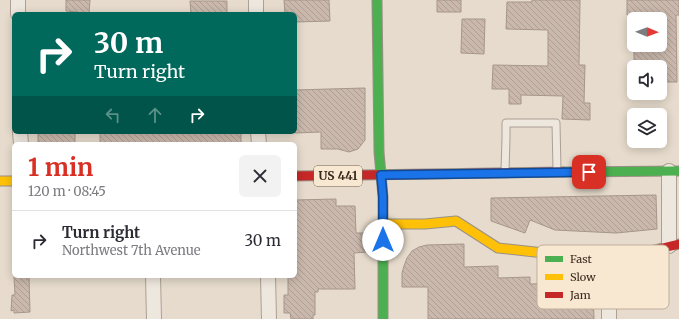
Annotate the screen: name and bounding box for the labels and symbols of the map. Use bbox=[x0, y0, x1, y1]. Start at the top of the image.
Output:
north arrow bbox=[627, 12, 667, 52]
pin bbox=[572, 155, 606, 189]
road number: US 441 bbox=[314, 166, 362, 186]
position arrow bbox=[362, 219, 404, 261]
legend bbox=[537, 245, 669, 309]
text: Fast bbox=[570, 252, 593, 266]
text: Slow bbox=[570, 270, 596, 284]
text: Jam bbox=[569, 288, 591, 302]

